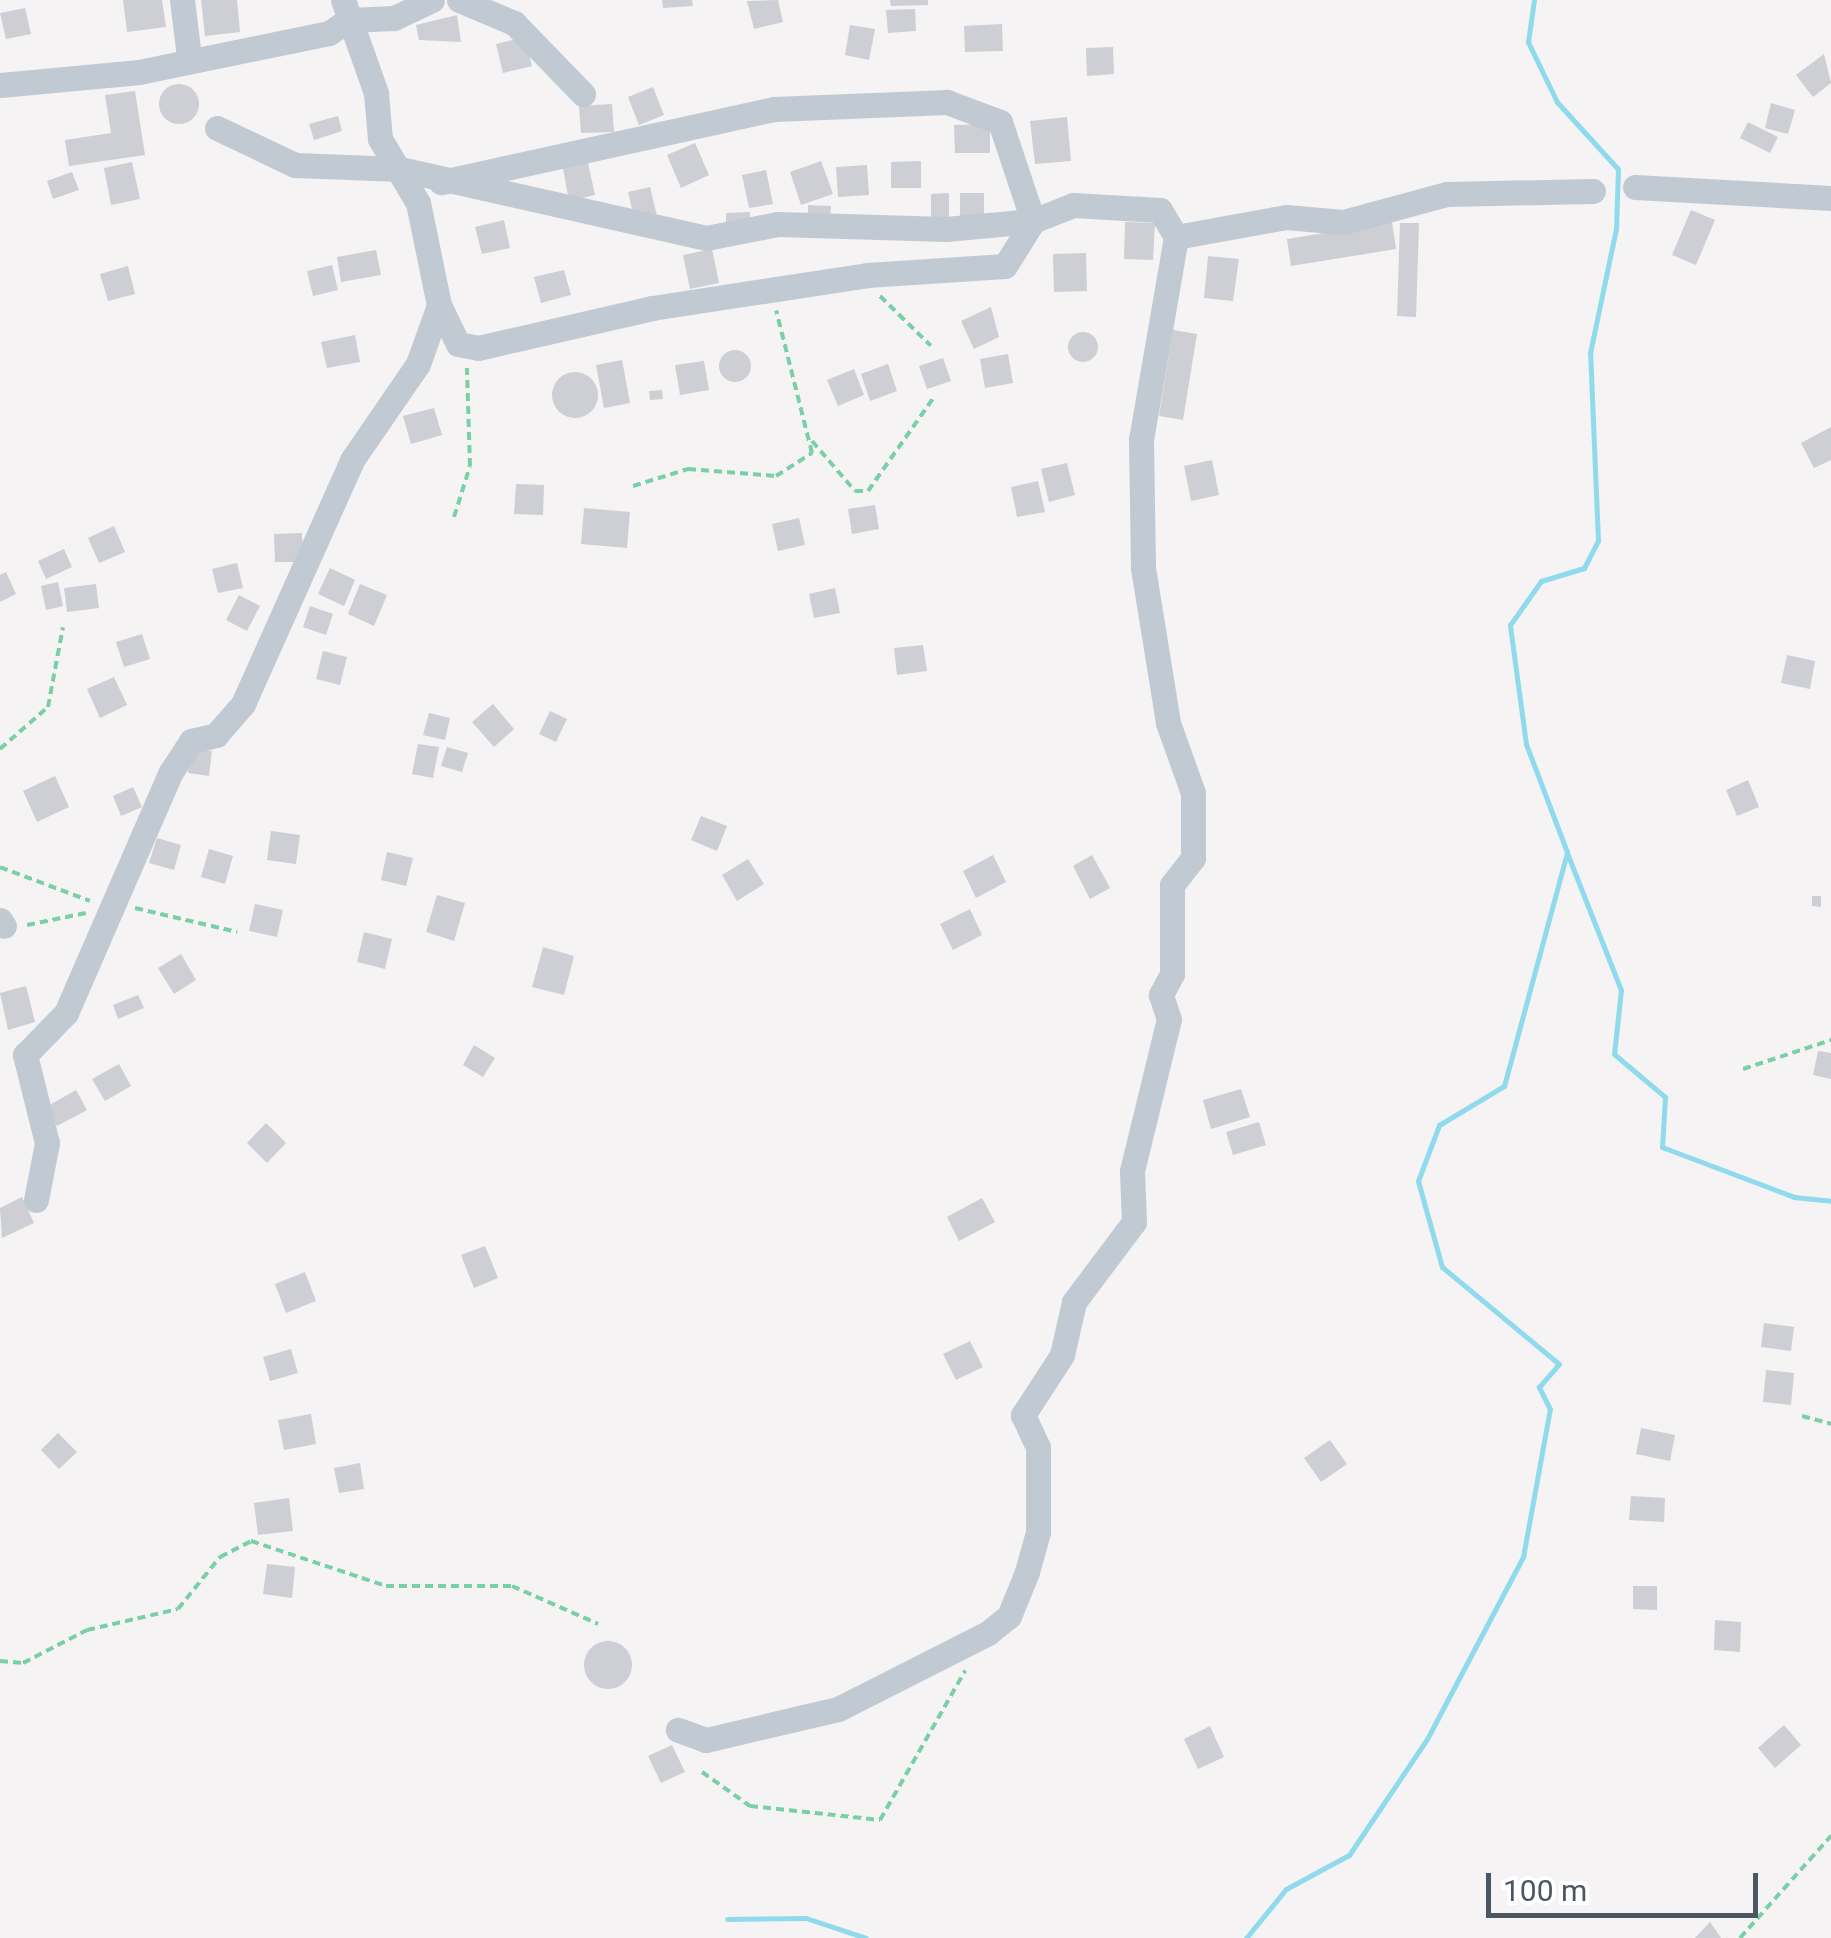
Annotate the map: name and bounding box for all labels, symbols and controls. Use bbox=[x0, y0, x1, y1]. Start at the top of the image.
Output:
scale bar bbox=[1491, 1853, 1764, 1915]
text: 100 m bbox=[1503, 1873, 1587, 1908]

